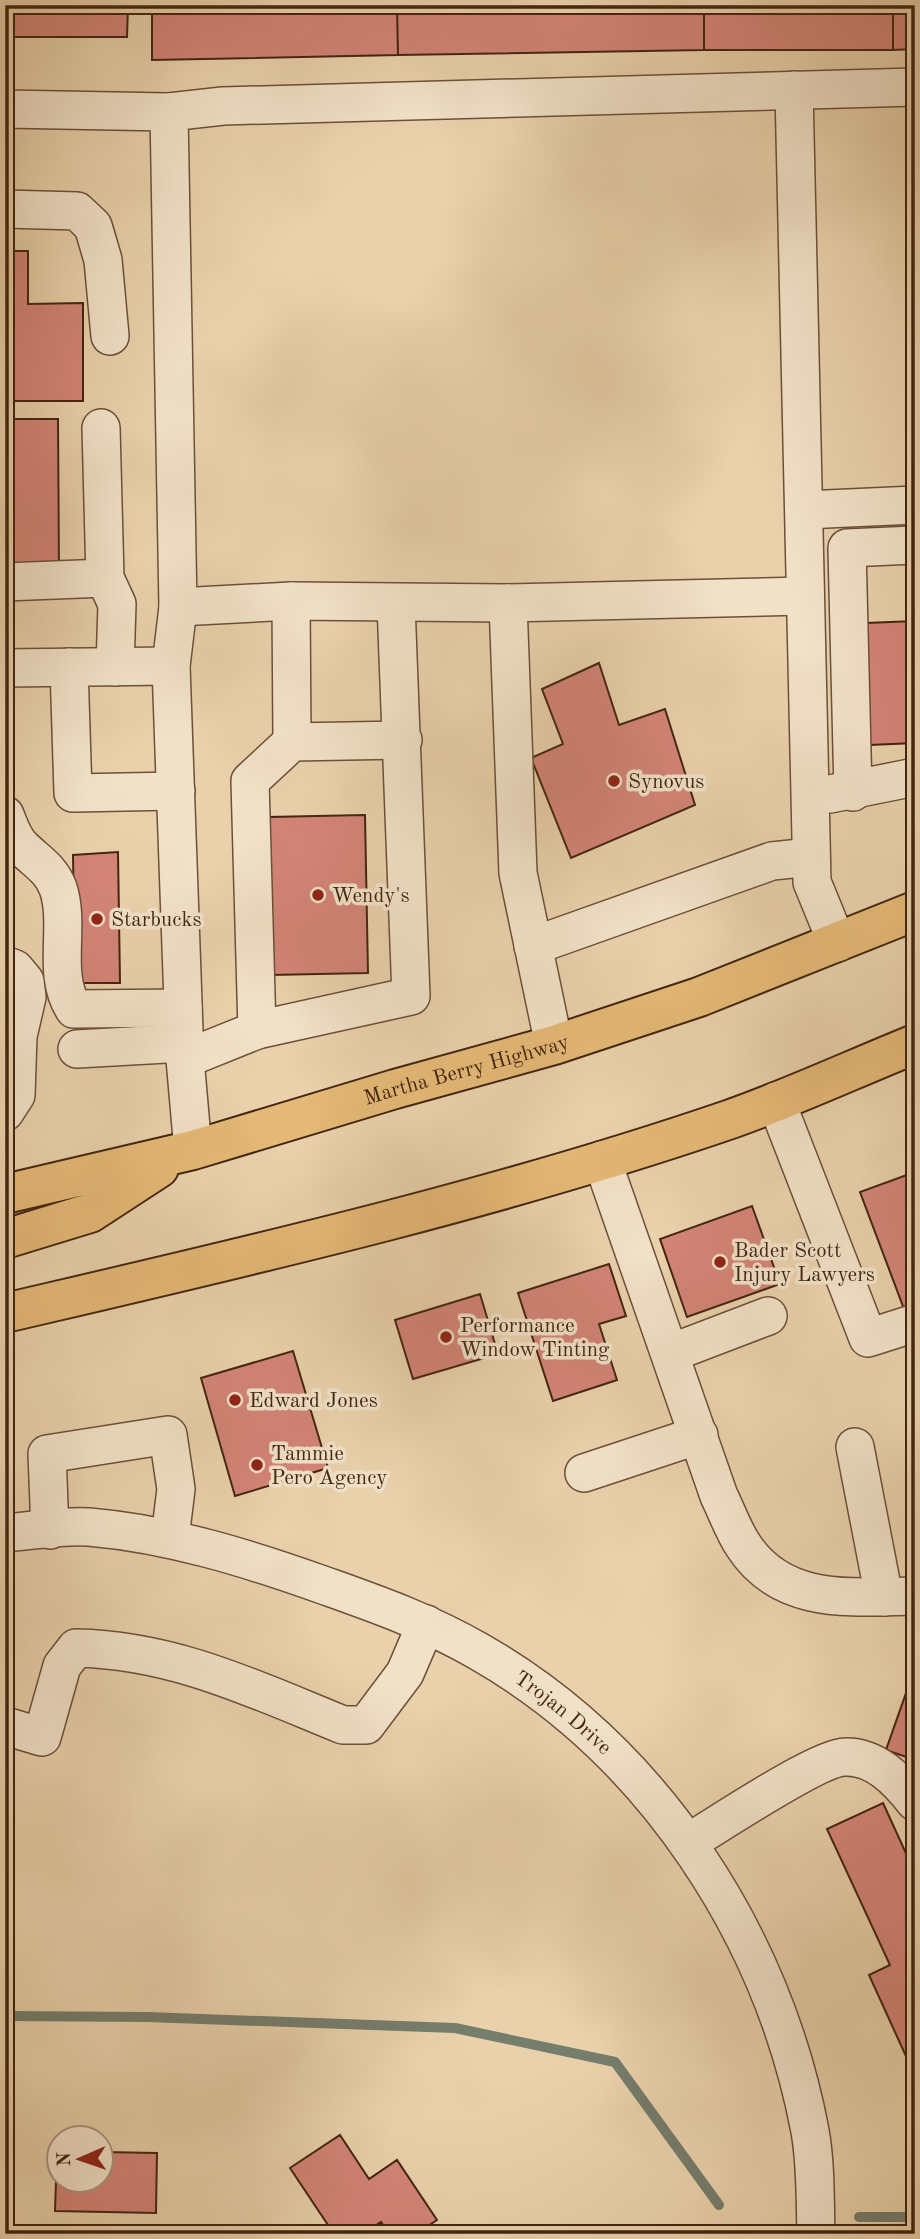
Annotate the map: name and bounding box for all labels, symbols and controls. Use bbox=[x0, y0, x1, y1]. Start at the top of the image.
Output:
place label: Synovus bbox=[628, 772, 704, 793]
marker: Synovus bbox=[606, 773, 622, 789]
place label: Wendy's bbox=[332, 886, 410, 907]
marker: Wendy's bbox=[310, 887, 326, 903]
place label: Starbucks bbox=[111, 910, 202, 931]
marker: Starbucks bbox=[89, 911, 105, 927]
street label: Martha Berry Highway bbox=[362, 1032, 572, 1110]
place label: Bader Scott Injury Lawyers bbox=[734, 1241, 875, 1286]
marker: Bader Scott Injury Lawyers bbox=[712, 1254, 728, 1270]
place label: Performance Window Tinting bbox=[460, 1316, 610, 1361]
marker: Performance Window Tinting bbox=[438, 1329, 454, 1345]
place label: Edward Jones bbox=[249, 1391, 378, 1412]
marker: Edward Jones bbox=[227, 1392, 243, 1408]
place label: Tammie Pero Agency bbox=[271, 1444, 387, 1489]
marker: Tammie Pero Agency bbox=[249, 1457, 265, 1473]
street label: Trojan Drive bbox=[510, 1668, 615, 1759]
north arrow bbox=[46, 2124, 116, 2194]
text: N bbox=[56, 2151, 75, 2167]

